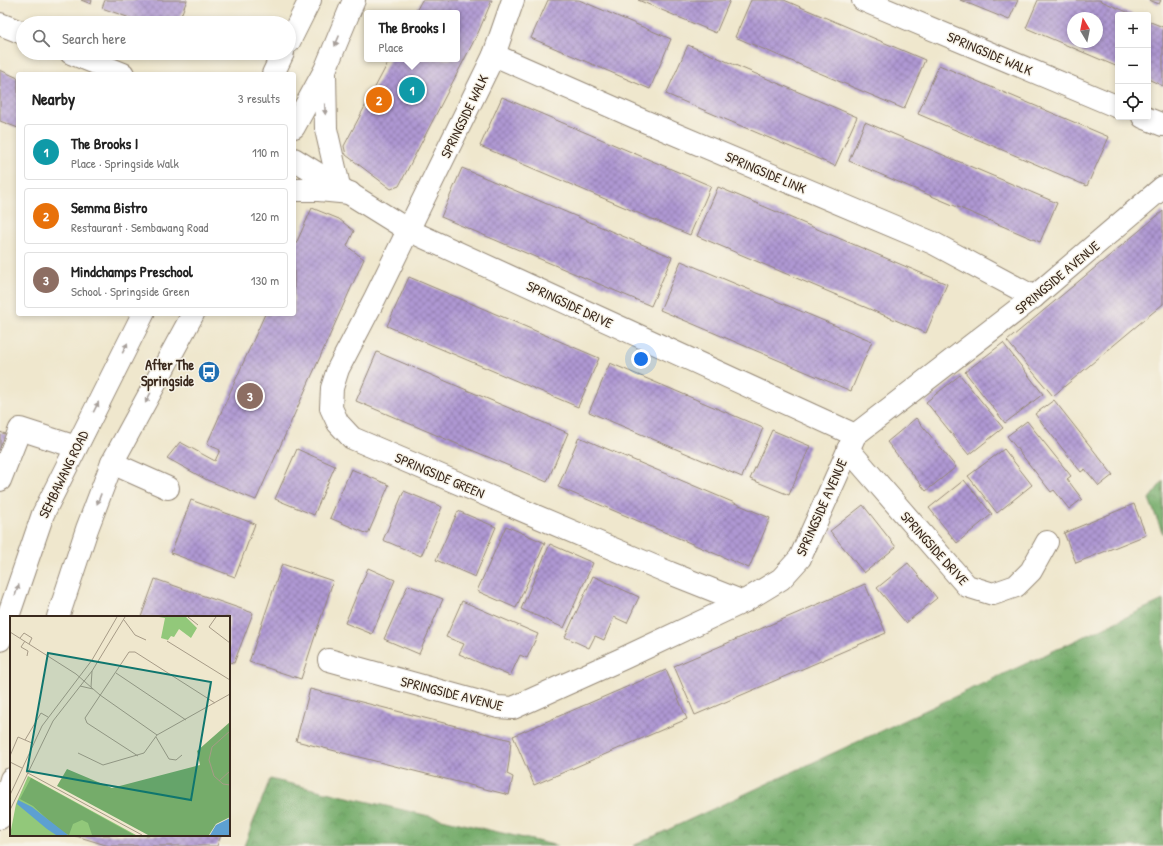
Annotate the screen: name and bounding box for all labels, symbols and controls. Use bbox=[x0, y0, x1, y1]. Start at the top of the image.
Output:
popup bbox=[364, 10, 460, 62]
north arrow bbox=[1067, 12, 1103, 48]
map controls bbox=[1115, 12, 1151, 120]
button: + bbox=[1115, 12, 1151, 48]
search box bbox=[16, 16, 296, 60]
text: The Brooks I bbox=[378, 17, 446, 38]
icon: search bbox=[30, 27, 52, 49]
street label: SPRINGSIDE WALK bbox=[945, 27, 1036, 80]
text: Search here bbox=[62, 28, 126, 49]
one-way arrow bbox=[334, 35, 340, 47]
text: Place bbox=[378, 38, 403, 56]
button: − bbox=[1115, 48, 1151, 84]
street label: SPRINGSIDE WALK bbox=[436, 70, 493, 161]
pin: 1 bbox=[399, 75, 425, 105]
button: locate bbox=[1115, 84, 1151, 120]
pin: 2 bbox=[366, 85, 392, 115]
text: Nearby bbox=[32, 87, 75, 110]
text: 3 results bbox=[238, 89, 280, 107]
one-way arrow bbox=[321, 103, 328, 115]
text: The Brooks I bbox=[71, 133, 138, 154]
text: 1 bbox=[44, 143, 48, 161]
text: 110 m bbox=[252, 143, 279, 161]
street label: SPRINGSIDE LINK bbox=[723, 146, 810, 198]
text: Place · Springside Walk bbox=[71, 154, 179, 172]
text: Semma Bistro bbox=[71, 197, 147, 218]
text: 2 bbox=[43, 207, 49, 225]
text: 120 m bbox=[251, 207, 279, 225]
text: Restaurant · Sembawang Road bbox=[71, 218, 208, 236]
street label: SPRINGSIDE AVENUE bbox=[1011, 236, 1103, 318]
text: Mindchamps Preschool bbox=[71, 261, 193, 282]
text: 3 bbox=[43, 271, 49, 289]
text: 130 m bbox=[251, 271, 279, 289]
street label: SPRINGSIDE DRIVE bbox=[524, 276, 616, 332]
text: School · Springside Green bbox=[71, 282, 190, 300]
one-way arrow bbox=[122, 342, 129, 354]
your location bbox=[631, 349, 651, 369]
place label: After The Springside bbox=[141, 355, 194, 392]
bus stop icon: After The Springside bbox=[196, 359, 222, 385]
pin: 3 bbox=[237, 381, 263, 411]
one-way arrow bbox=[144, 392, 151, 403]
one-way arrow bbox=[93, 401, 99, 413]
street label: SEMBAWANG ROAD bbox=[34, 427, 93, 521]
street label: SPRINGSIDE GREEN bbox=[392, 448, 488, 502]
street label: SPRINGSIDE AVENUE bbox=[791, 455, 851, 559]
one-way arrow bbox=[95, 494, 101, 506]
street label: SPRINGSIDE DRIVE bbox=[897, 507, 973, 589]
one-way arrow bbox=[14, 584, 20, 596]
inset map bbox=[10, 616, 230, 836]
street label: SPRINGSIDE AVENUE bbox=[399, 671, 505, 715]

